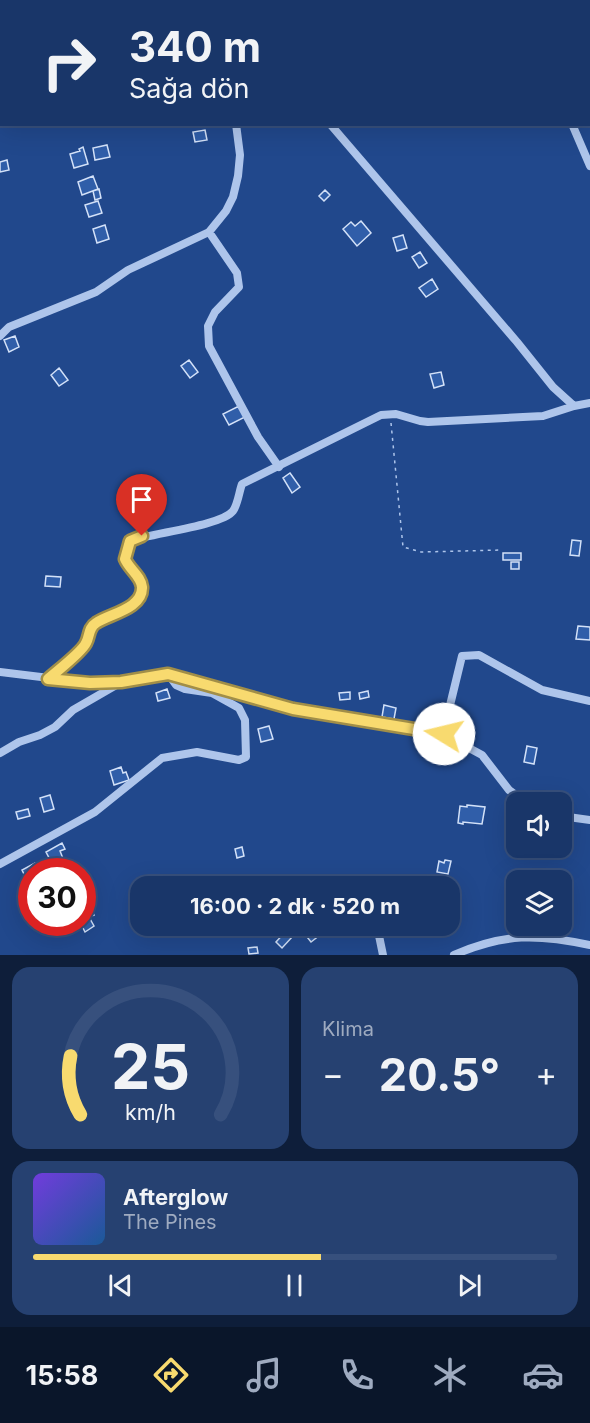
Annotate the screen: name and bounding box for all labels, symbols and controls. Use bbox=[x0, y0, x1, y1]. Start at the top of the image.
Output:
text: 340 m bbox=[129, 21, 261, 72]
icon: right bbox=[30, 24, 108, 102]
text: Sağa dön bbox=[129, 72, 249, 105]
pin bbox=[116, 474, 167, 536]
icon: arrive bbox=[125, 483, 158, 516]
position arrow bbox=[412, 702, 476, 766]
map controls bbox=[506, 792, 572, 936]
button: sound bbox=[506, 792, 572, 858]
speed limit sign: 30 bbox=[18, 858, 96, 936]
button: layers bbox=[506, 870, 572, 936]
text: 16:00 · 2 dk · 520 m bbox=[190, 893, 400, 919]
text: Klima bbox=[322, 1017, 374, 1041]
text: 25 bbox=[111, 1029, 190, 1104]
text: 20.5° bbox=[379, 1047, 500, 1102]
text: − bbox=[322, 1054, 344, 1094]
text: + bbox=[535, 1054, 557, 1094]
text: km/h bbox=[125, 1099, 176, 1125]
text: Afterglow bbox=[123, 1184, 228, 1210]
text: The Pines bbox=[123, 1210, 217, 1234]
icon: previous bbox=[104, 1269, 137, 1302]
icon: pause bbox=[278, 1269, 311, 1302]
icon: next bbox=[453, 1269, 486, 1302]
icon: directions bbox=[150, 1354, 192, 1396]
icon: music bbox=[243, 1354, 285, 1396]
icon: phone bbox=[336, 1354, 378, 1396]
icon: climate bbox=[429, 1354, 471, 1396]
icon: car bbox=[522, 1354, 564, 1396]
text: 15:58 bbox=[26, 1359, 98, 1392]

